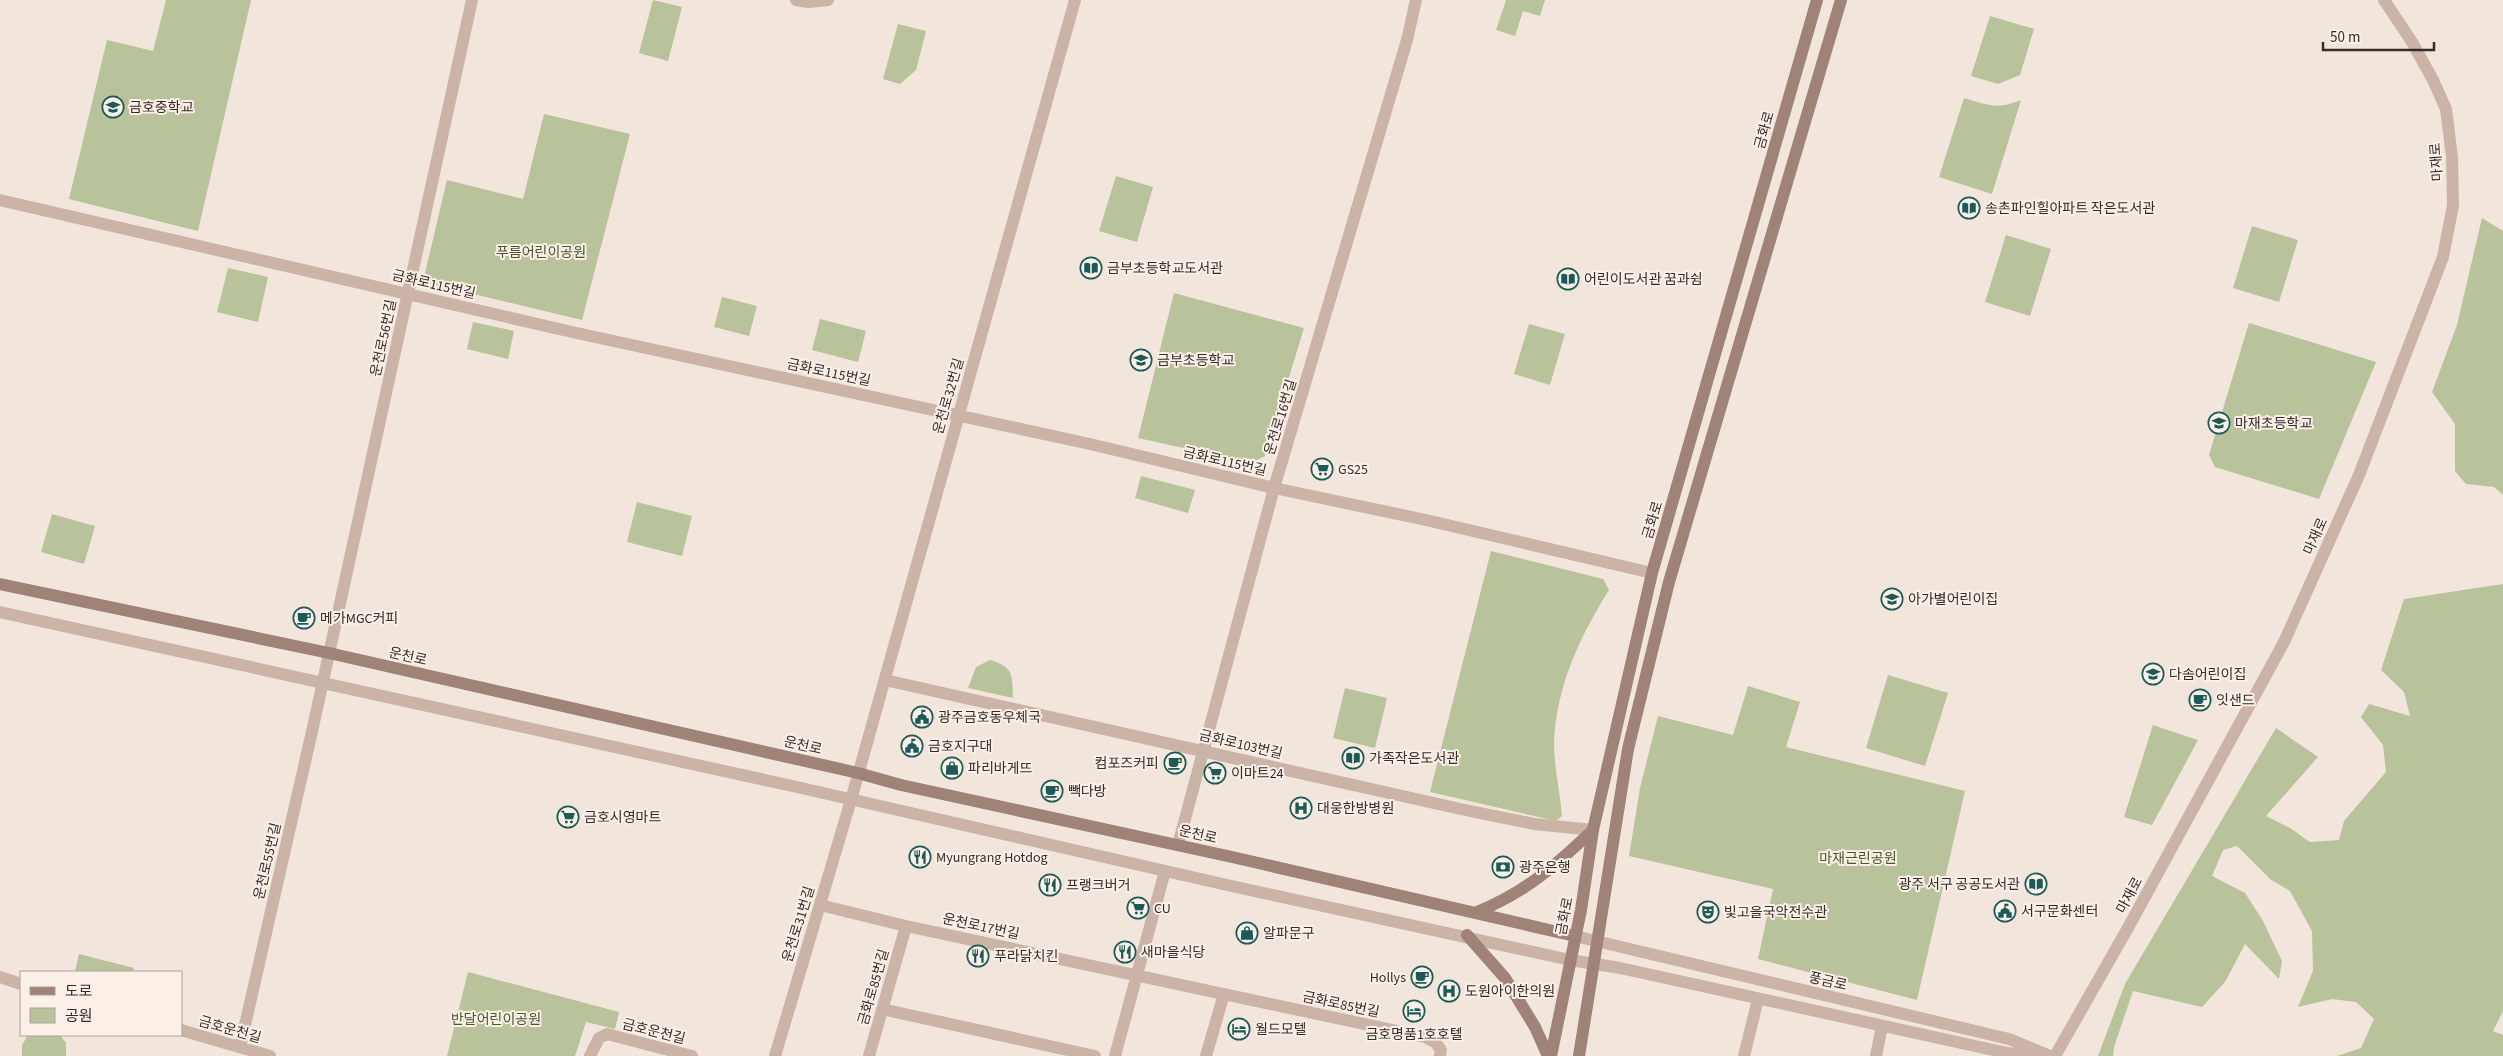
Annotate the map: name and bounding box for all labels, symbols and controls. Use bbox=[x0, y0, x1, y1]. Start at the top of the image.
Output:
scale bar bbox=[2323, 20, 2434, 52]
text: 50 m bbox=[2330, 27, 2360, 48]
school or university icon: 금호중학교 bbox=[101, 95, 125, 119]
place label: 금호중학교 bbox=[129, 98, 194, 118]
street label: 금화로 bbox=[1750, 109, 1780, 152]
street label: 마재로 bbox=[2426, 142, 2448, 182]
library icon: 송촌파인힐아파트 작은도서관 bbox=[1957, 196, 1981, 220]
place label: 송촌파인힐아파트 작은도서관 bbox=[1985, 199, 2155, 219]
park label: 푸름어린이공원 bbox=[496, 243, 586, 263]
library icon: 금부초등학교도서관 bbox=[1079, 256, 1103, 280]
place label: 금부초등학교도서관 bbox=[1107, 259, 1223, 279]
street label: 금화로115번길 bbox=[390, 266, 478, 304]
library icon: 어린이도서관 꿈과쉼 bbox=[1556, 267, 1580, 291]
place label: 어린이도서관 꿈과쉼 bbox=[1584, 270, 1703, 290]
street label: 운천로56번길 bbox=[366, 298, 402, 379]
school or university icon: 금부초등학교 bbox=[1129, 348, 1153, 372]
place label: 금부초등학교 bbox=[1157, 351, 1234, 371]
street label: 금화로115번길 bbox=[785, 354, 873, 392]
street label: 운천로32번길 bbox=[929, 356, 969, 437]
street label: 운천로16번길 bbox=[1260, 377, 1302, 458]
school or university icon: 마재초등학교 bbox=[2207, 411, 2231, 435]
place label: 마재초등학교 bbox=[2235, 414, 2312, 434]
street label: 금화로115번길 bbox=[1181, 443, 1269, 481]
supermarket icon: GS25 bbox=[1310, 457, 1334, 481]
place label: GS25 bbox=[1338, 460, 1368, 480]
street label: 금화로 bbox=[1638, 499, 1668, 542]
street label: 마재로 bbox=[2299, 515, 2333, 558]
school or university icon: 아가별어린이집 bbox=[1880, 587, 1904, 611]
place label: 아가별어린이집 bbox=[1908, 590, 1998, 610]
cafe icon: 메가MGC커피 bbox=[292, 606, 316, 630]
place label: 메가MGC커피 bbox=[320, 609, 398, 629]
street label: 운천로 bbox=[387, 643, 429, 671]
school or university icon: 다솜어린이집 bbox=[2141, 662, 2165, 686]
place label: 다솜어린이집 bbox=[2169, 665, 2246, 685]
cafe icon: 잇샌드 bbox=[2188, 688, 2212, 712]
place label: 잇샌드 bbox=[2216, 691, 2255, 711]
public building icon: 광주금호동우체국 bbox=[910, 705, 934, 729]
place label: 광주금호동우체국 bbox=[938, 708, 1041, 728]
street label: 금화로103번길 bbox=[1197, 726, 1285, 764]
street label: 운천로 bbox=[782, 732, 824, 760]
public building icon: 금호지구대 bbox=[900, 734, 924, 758]
place label: 금호지구대 bbox=[928, 737, 992, 757]
library icon: 가족작은도서관 bbox=[1341, 746, 1365, 770]
place label: 가족작은도서관 bbox=[1369, 749, 1459, 769]
cafe icon: 컴포즈커피 bbox=[1163, 751, 1187, 775]
place label: 컴포즈커피 bbox=[1095, 754, 1159, 774]
shop icon: 파리바게뜨 bbox=[940, 756, 964, 780]
place label: 파리바게뜨 bbox=[968, 759, 1033, 779]
supermarket icon: 이마트24 bbox=[1203, 761, 1227, 785]
place label: 이마트24 bbox=[1231, 764, 1284, 784]
cafe icon: 빽다방 bbox=[1040, 779, 1064, 803]
place label: 빽다방 bbox=[1068, 782, 1107, 802]
hospital icon: 대웅한방병원 bbox=[1289, 796, 1313, 820]
place label: 대웅한방병원 bbox=[1317, 799, 1394, 819]
supermarket icon: 금호시영마트 bbox=[556, 805, 580, 829]
place label: 금호시영마트 bbox=[584, 808, 661, 828]
street label: 운천로55번길 bbox=[249, 821, 287, 902]
street label: 운천로 bbox=[1177, 821, 1219, 849]
restaurant icon: Myungrang Hotdog bbox=[908, 845, 932, 869]
place label: Myungrang Hotdog bbox=[936, 848, 1048, 868]
park label: 마재근린공원 bbox=[1819, 849, 1897, 869]
bank icon: 광주은행 bbox=[1491, 855, 1515, 879]
place label: 광주은행 bbox=[1519, 858, 1571, 878]
library icon: 광주 서구 공공도서관 bbox=[2024, 872, 2048, 896]
restaurant icon: 프랭크버거 bbox=[1038, 873, 1062, 897]
street label: 마재로 bbox=[2112, 874, 2148, 917]
place label: 광주 서구 공공도서관 bbox=[1898, 875, 2020, 895]
place label: 프랭크버거 bbox=[1066, 876, 1130, 896]
street label: 운천로31번길 bbox=[778, 884, 820, 965]
street label: 금화로 bbox=[1551, 895, 1579, 937]
supermarket icon: CU bbox=[1126, 896, 1150, 920]
place label: CU bbox=[1154, 899, 1171, 919]
public building icon: 서구문화센터 bbox=[1993, 899, 2017, 923]
theatre icon: 빛고을국악전수관 bbox=[1696, 900, 1720, 924]
place label: 서구문화센터 bbox=[2021, 902, 2098, 922]
place label: 빛고을국악전수관 bbox=[1724, 903, 1827, 923]
street label: 운천로17번길 bbox=[940, 909, 1021, 945]
shop icon: 알파문구 bbox=[1235, 921, 1259, 945]
place label: 알파문구 bbox=[1263, 924, 1315, 944]
restaurant icon: 새마을식당 bbox=[1113, 940, 1137, 964]
place label: 새마을식당 bbox=[1141, 943, 1206, 963]
restaurant icon: 푸라닭치킨 bbox=[966, 944, 990, 968]
street label: 금화로85번길 bbox=[854, 947, 894, 1028]
place label: 푸라닭치킨 bbox=[994, 947, 1058, 967]
cafe icon: Hollys bbox=[1410, 965, 1434, 989]
place label: Hollys bbox=[1370, 968, 1406, 988]
street label: 풍금로 bbox=[1807, 968, 1849, 996]
legend bbox=[20, 971, 182, 1036]
hospital icon: 도원아이한의원 bbox=[1437, 979, 1461, 1003]
text: 도로 bbox=[65, 981, 93, 1002]
place label: 도원아이한의원 bbox=[1465, 982, 1555, 1002]
street label: 금화로85번길 bbox=[1300, 987, 1381, 1023]
hotel icon: 금호명품1호호텔 bbox=[1402, 999, 1426, 1023]
text: 공원 bbox=[65, 1006, 93, 1027]
park label: 반달어린이공원 bbox=[451, 1010, 541, 1030]
street label: 금호운천길 bbox=[196, 1011, 263, 1048]
street label: 금호운천길 bbox=[620, 1014, 687, 1049]
hotel icon: 월드모텔 bbox=[1227, 1017, 1251, 1041]
place label: 월드모텔 bbox=[1255, 1020, 1307, 1040]
place label: 금호명품1호호텔 bbox=[1365, 1025, 1463, 1045]

